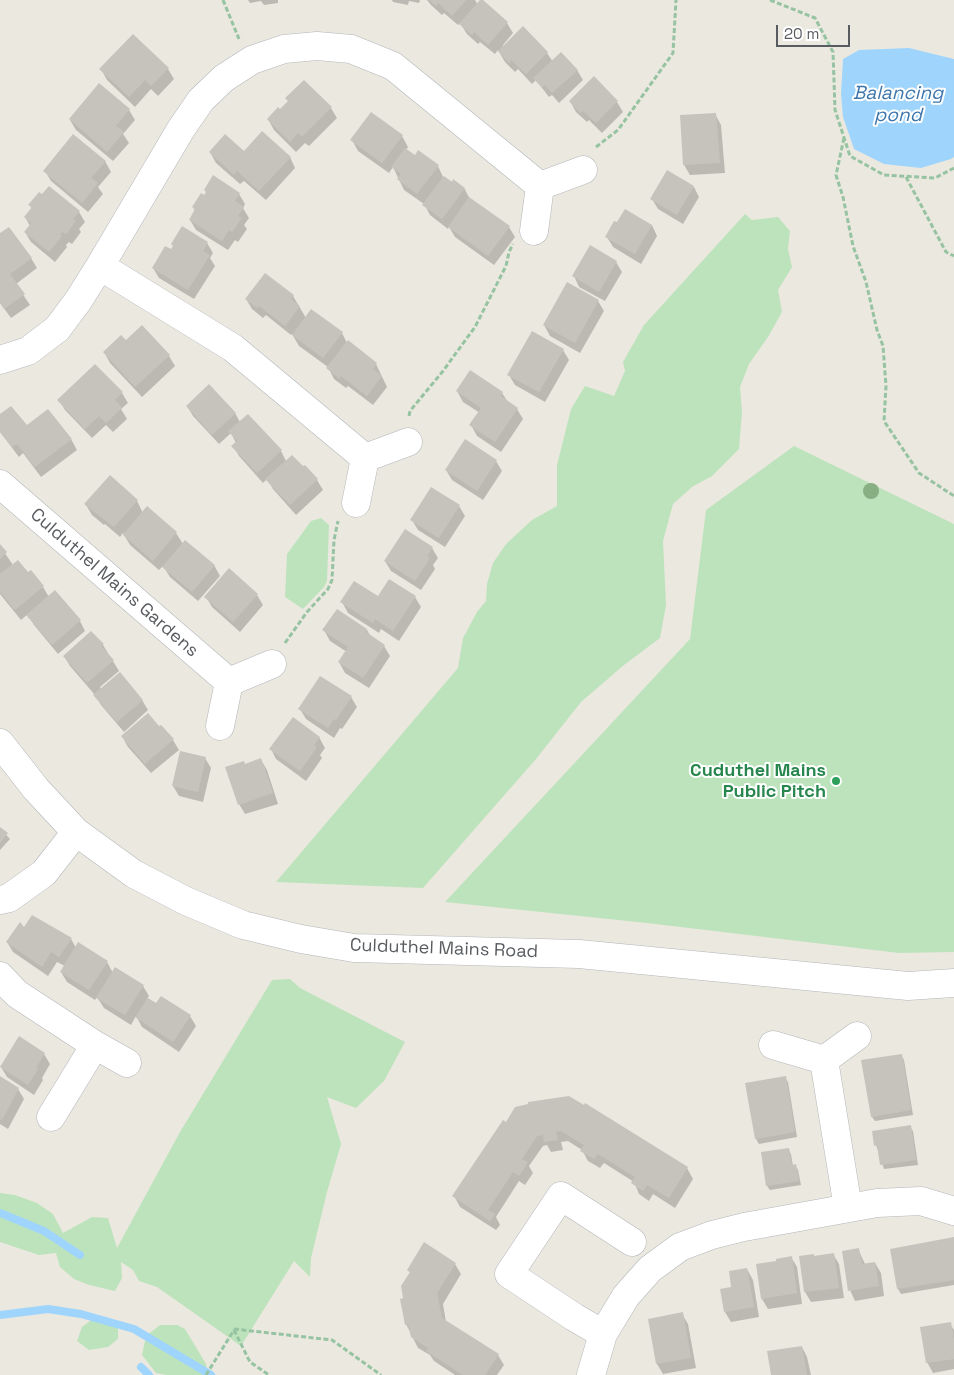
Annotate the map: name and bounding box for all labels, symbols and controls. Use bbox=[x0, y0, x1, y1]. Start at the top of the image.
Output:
scale bar bbox=[779, 15, 853, 47]
text: 20 m bbox=[784, 24, 819, 43]
water label: Balancing pond bbox=[853, 83, 943, 127]
street label: Culduthel Mains Gardens bbox=[26, 504, 202, 662]
place label: Cuduthel Mains Public Pitch bbox=[690, 760, 826, 802]
marker: Cuduthel Mains Public Pitch bbox=[830, 775, 842, 787]
street label: Culduthel Mains Road bbox=[350, 935, 538, 963]

